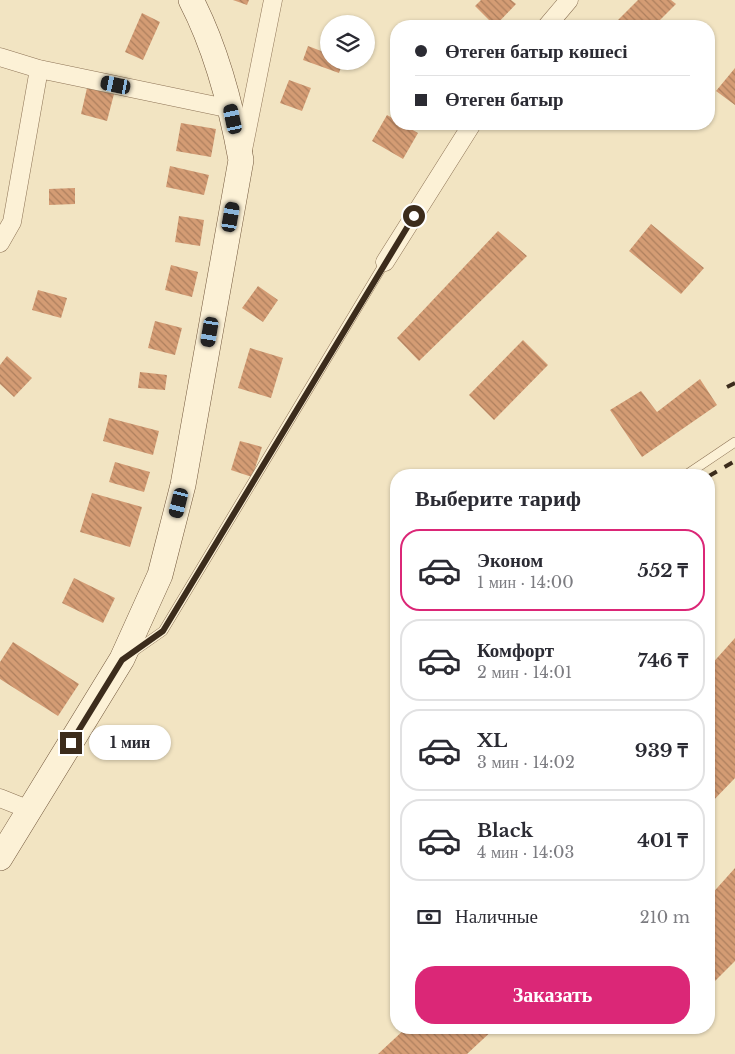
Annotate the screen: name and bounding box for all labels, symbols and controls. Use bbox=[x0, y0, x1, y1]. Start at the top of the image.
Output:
map controls bbox=[320, 15, 375, 70]
button: layers bbox=[320, 15, 375, 70]
text: Өтеген батыр көшесі bbox=[445, 40, 628, 63]
car bbox=[99, 75, 132, 95]
text: Өтеген батыр bbox=[445, 88, 564, 111]
car bbox=[222, 103, 243, 135]
car bbox=[221, 201, 240, 233]
route start bbox=[403, 205, 425, 227]
car bbox=[200, 316, 219, 348]
text: Выберите тариф bbox=[415, 485, 581, 512]
car bbox=[168, 487, 189, 519]
icon: car bbox=[417, 548, 462, 593]
text: Эконом bbox=[477, 549, 543, 572]
text: 552 ₸ bbox=[638, 559, 688, 582]
text: 1 мин · 14:00 bbox=[477, 572, 574, 592]
icon: car bbox=[417, 638, 462, 683]
text: Комфорт bbox=[477, 639, 554, 662]
text: 746 ₸ bbox=[638, 649, 688, 672]
text: 2 мин · 14:01 bbox=[477, 662, 572, 682]
callout: 1 мин bbox=[88, 726, 171, 760]
icon: car bbox=[417, 728, 462, 773]
text: XL bbox=[477, 729, 507, 752]
route end bbox=[60, 732, 82, 754]
text: 1 мин bbox=[110, 732, 150, 752]
text: 939 ₸ bbox=[635, 739, 688, 762]
text: 3 мин · 14:02 bbox=[477, 752, 575, 772]
icon: car bbox=[417, 818, 462, 863]
text: Black bbox=[477, 819, 533, 842]
text: 401 ₸ bbox=[637, 829, 688, 852]
text: 4 мин · 14:03 bbox=[477, 842, 574, 862]
icon: cash bbox=[415, 903, 443, 931]
text: Наличные bbox=[455, 905, 538, 928]
text: 210 m bbox=[640, 907, 690, 927]
button: Заказать bbox=[415, 966, 690, 1024]

